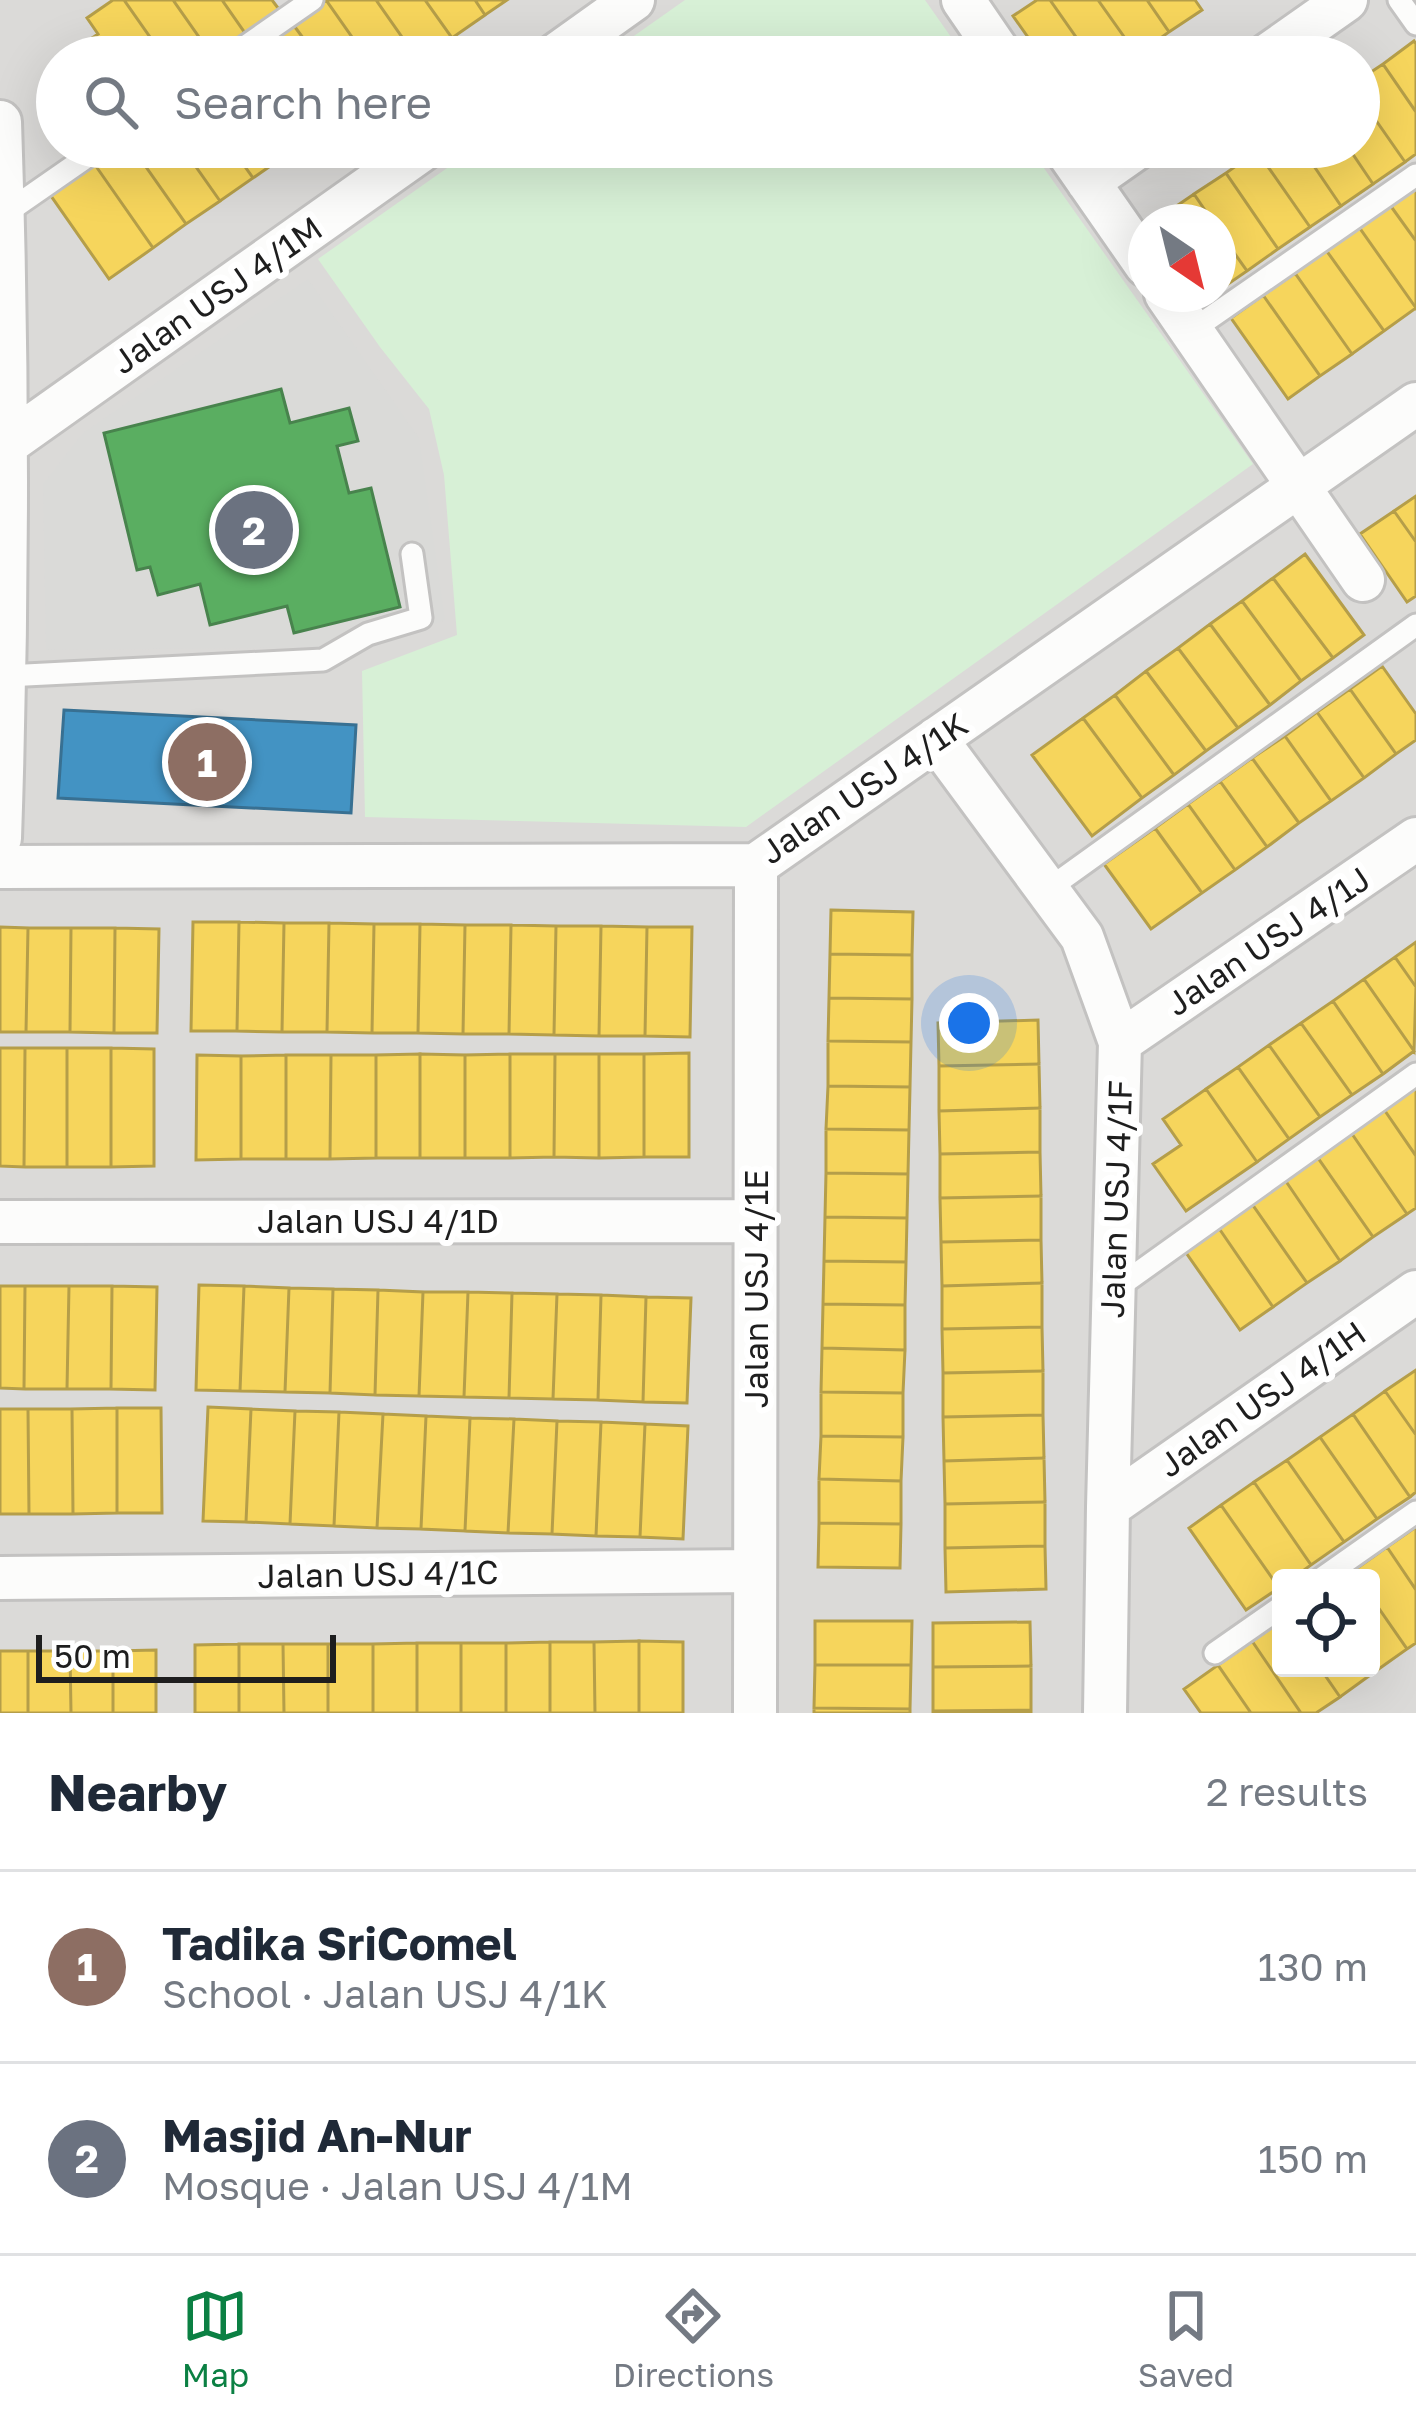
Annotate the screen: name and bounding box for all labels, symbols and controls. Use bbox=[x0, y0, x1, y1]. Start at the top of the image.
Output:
search box bbox=[36, 36, 1380, 168]
icon: search bbox=[78, 69, 144, 135]
text: Search here bbox=[174, 75, 432, 129]
north arrow bbox=[1128, 204, 1236, 312]
street label: Jalan USJ 4/1M bbox=[104, 208, 329, 381]
pin: 2 bbox=[215, 485, 293, 575]
street label: Jalan USJ 4/1K bbox=[753, 704, 975, 871]
pin: 1 bbox=[168, 717, 246, 807]
street label: Jalan USJ 4/1J bbox=[1159, 858, 1377, 1023]
your location bbox=[939, 993, 999, 1053]
street label: Jalan USJ 4/1F bbox=[1092, 1079, 1139, 1319]
street label: Jalan USJ 4/1E bbox=[736, 1170, 775, 1408]
street label: Jalan USJ 4/1D bbox=[257, 1201, 499, 1240]
street label: Jalan USJ 4/1H bbox=[1151, 1313, 1373, 1484]
street label: Jalan USJ 4/1C bbox=[257, 1552, 499, 1595]
map controls bbox=[1272, 1569, 1380, 1677]
button: locate bbox=[1272, 1569, 1380, 1677]
scale bar bbox=[36, 1629, 336, 1682]
text: 50 m bbox=[54, 1636, 131, 1675]
text: Nearby bbox=[48, 1761, 227, 1822]
text: 2 results bbox=[1206, 1768, 1368, 1815]
text: Tadika SriComel bbox=[162, 1916, 517, 1970]
text: 1 bbox=[77, 1943, 97, 1990]
text: 130 m bbox=[1258, 1943, 1368, 1990]
text: School · Jalan USJ 4/1K bbox=[162, 1970, 608, 2017]
text: Masjid An-Nur bbox=[162, 2108, 472, 2162]
text: 2 bbox=[75, 2135, 99, 2182]
text: 150 m bbox=[1258, 2135, 1368, 2182]
text: Mosque · Jalan USJ 4/1M bbox=[162, 2162, 633, 2209]
tab: Map bbox=[182, 2283, 249, 2394]
tab: Directions bbox=[613, 2283, 774, 2394]
tab: Saved bbox=[1138, 2283, 1234, 2394]

